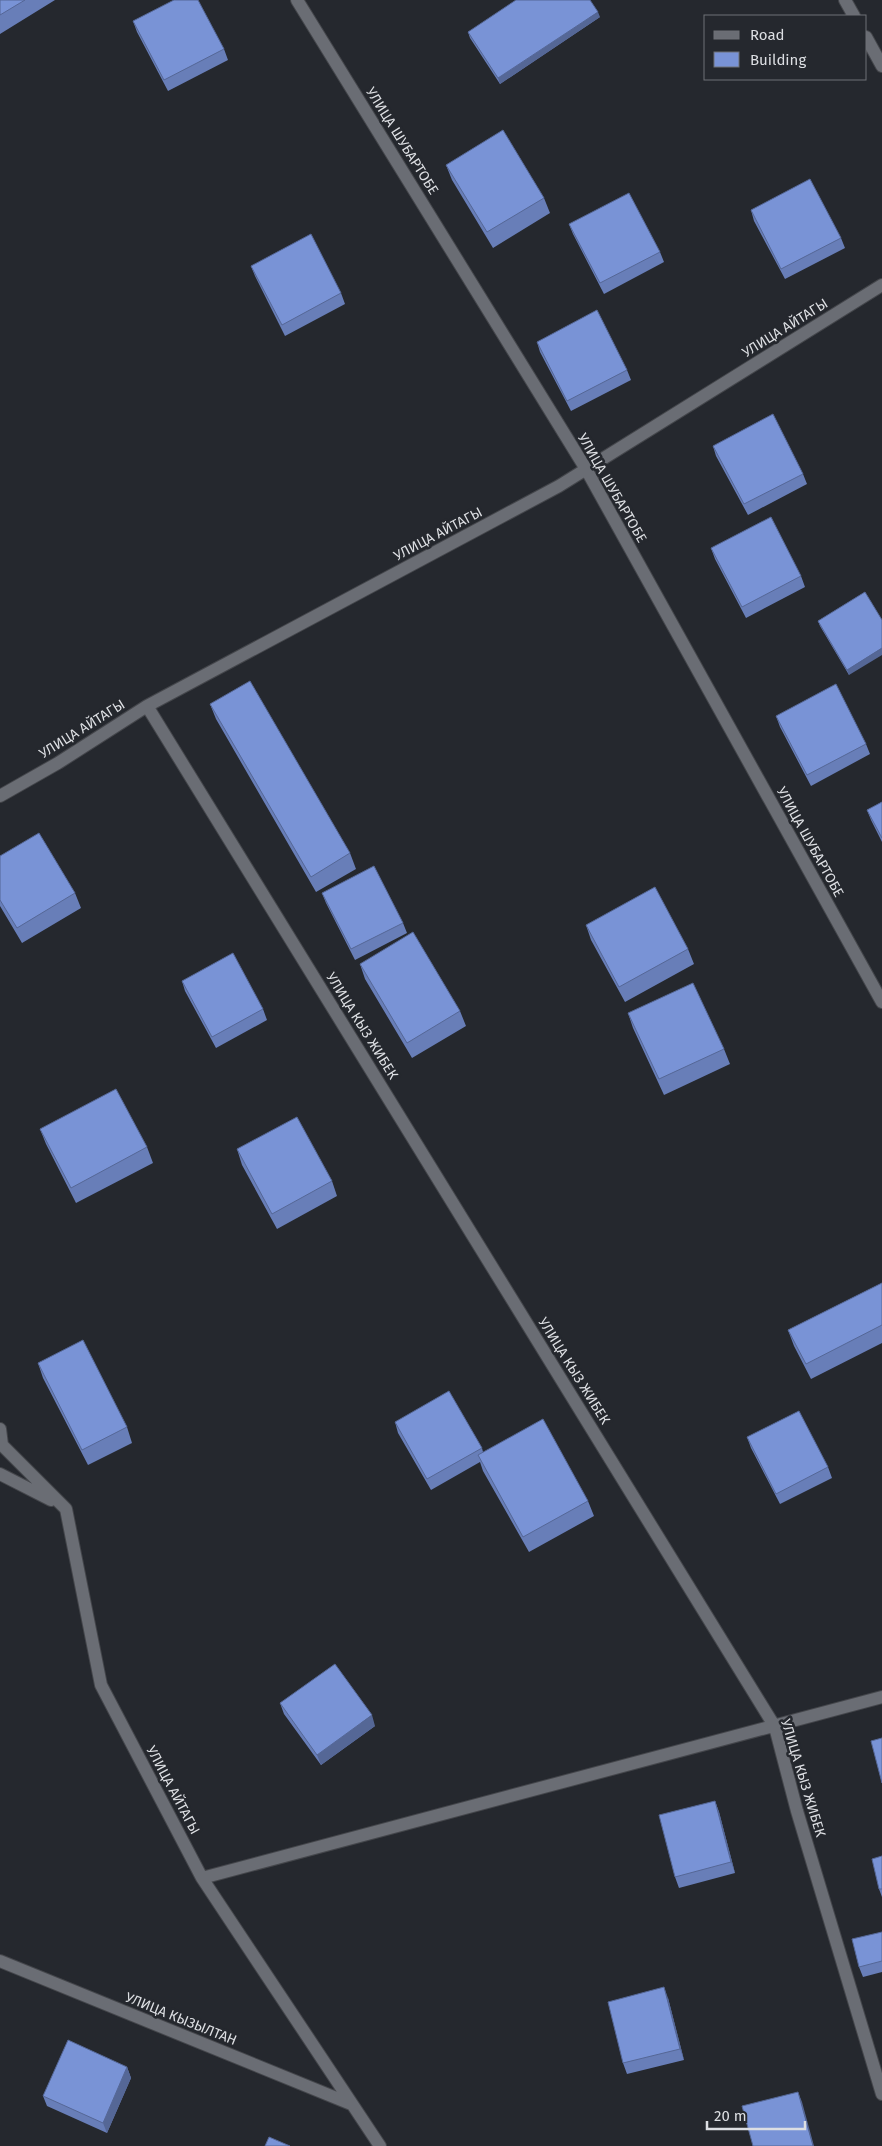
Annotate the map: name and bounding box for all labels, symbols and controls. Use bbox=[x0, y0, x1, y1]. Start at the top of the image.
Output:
legend bbox=[704, 15, 867, 80]
text: Road bbox=[750, 26, 785, 44]
text: Building bbox=[750, 51, 806, 69]
street label: УЛИЦА ШУБАРТОБЕ bbox=[362, 84, 442, 198]
street label: УЛИЦА АЙТАГЫ bbox=[739, 295, 831, 361]
street label: УЛИЦА ШУБАРТОБЕ bbox=[574, 430, 650, 546]
street label: УЛИЦА АЙТАГЫ bbox=[391, 504, 485, 564]
street label: УЛИЦА АЙТАГЫ bbox=[36, 696, 128, 762]
street label: УЛИЦА ШУБАРТОБЕ bbox=[773, 784, 847, 900]
street label: УЛИЦА КЫЗ ЖИБЕК bbox=[322, 969, 402, 1083]
street label: УЛИЦА КЫЗ ЖИБЕК bbox=[534, 1314, 614, 1428]
street label: УЛИЦА КЫЗ ЖИБЕК bbox=[777, 1717, 829, 1840]
street label: УЛИЦА АЙТАГЫ bbox=[143, 1743, 203, 1837]
street label: УЛИЦА КЫЗЫЛТАН bbox=[123, 1989, 239, 2049]
scale bar bbox=[707, 2098, 804, 2130]
text: 20 m bbox=[714, 2107, 747, 2125]

